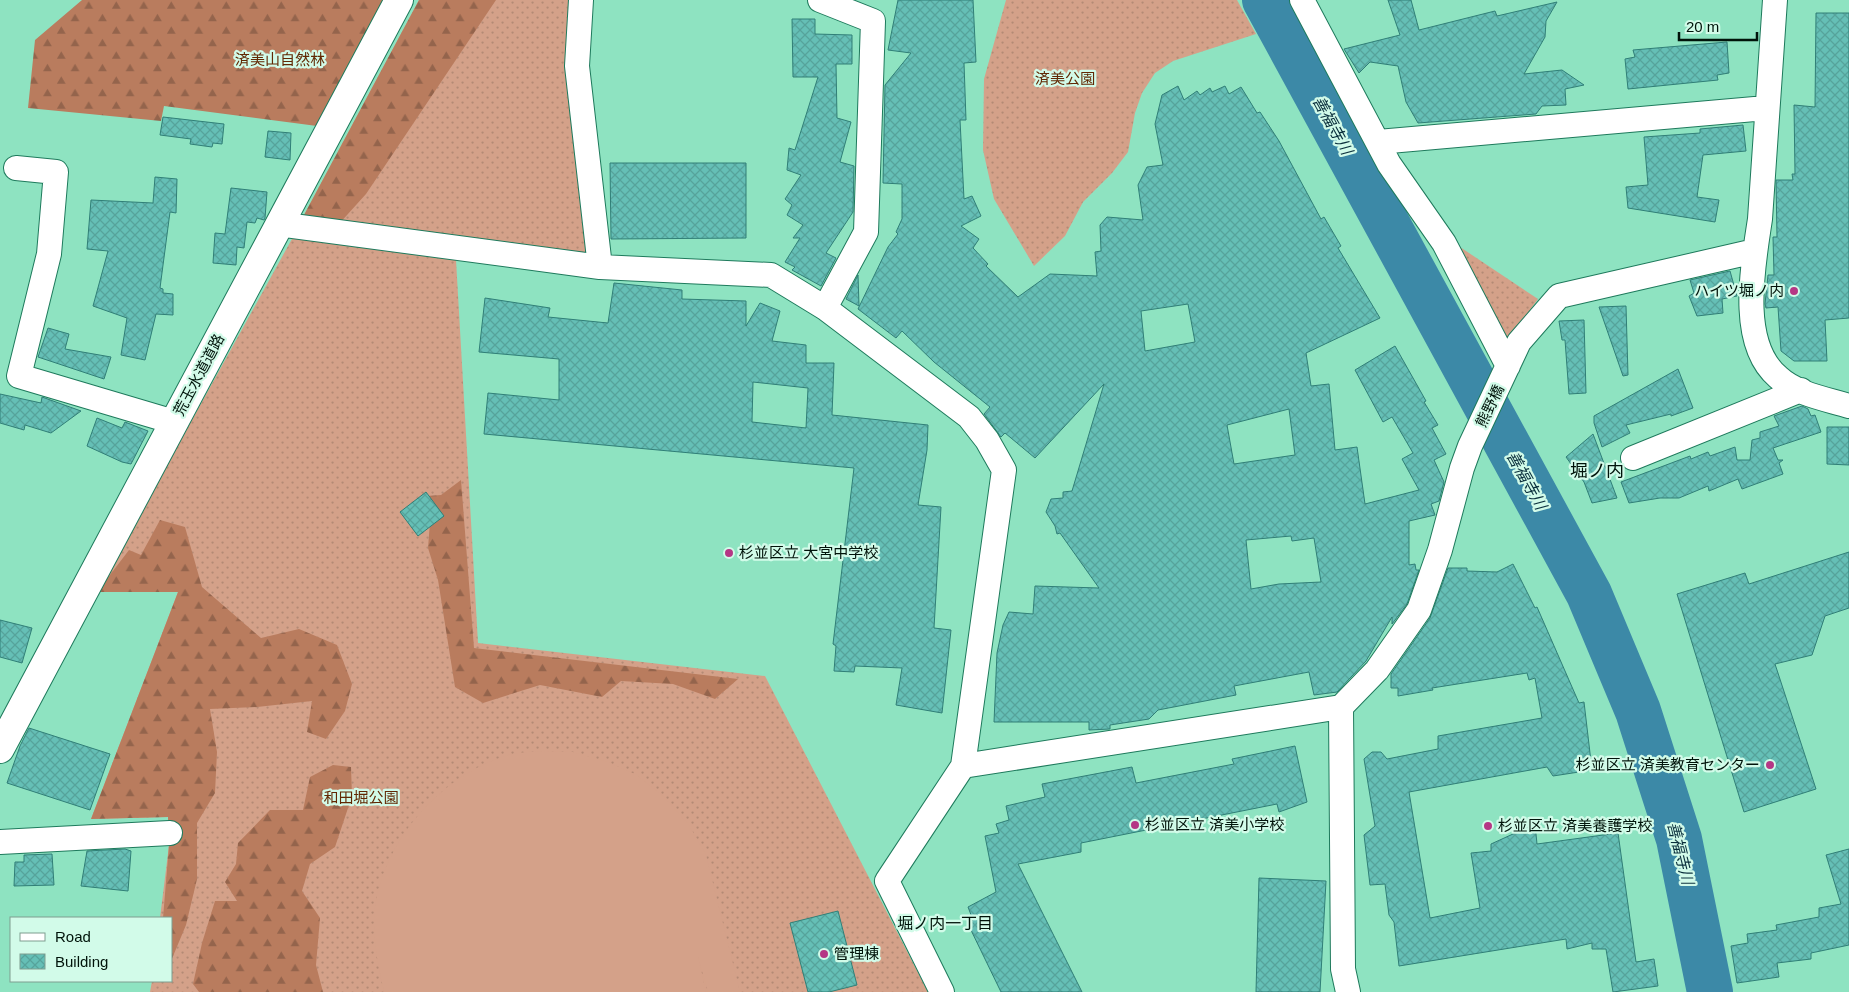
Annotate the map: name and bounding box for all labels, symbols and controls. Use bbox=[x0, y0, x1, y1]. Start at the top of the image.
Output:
scale bar bbox=[1679, 10, 1756, 42]
text: 20 m bbox=[1686, 18, 1719, 35]
park label: 済美山自然林 bbox=[235, 51, 325, 68]
park label: 済美公園 bbox=[1035, 70, 1095, 87]
water label: 善福寺川 bbox=[1310, 93, 1356, 159]
place label: ハイツ堀ノ内 bbox=[1694, 282, 1784, 299]
marker: ハイツ堀ノ内 bbox=[1788, 285, 1800, 297]
street label: 荒玉水道道路 bbox=[170, 331, 227, 418]
street label: 熊野橋 bbox=[1472, 382, 1507, 430]
water label: 善福寺川 bbox=[1504, 448, 1550, 514]
district label: 堀ノ内 bbox=[1570, 461, 1624, 481]
place label: 杉並区立 大宮中学校 bbox=[739, 544, 878, 561]
marker: 杉並区立 大宮中学校 bbox=[723, 547, 735, 559]
place label: 杉並区立 済美教育センター bbox=[1576, 756, 1760, 773]
marker: 杉並区立 済美教育センター bbox=[1764, 759, 1776, 771]
park label: 和田堀公園 bbox=[323, 789, 399, 806]
place label: 杉並区立 済美小学校 bbox=[1145, 816, 1284, 833]
place label: 杉並区立 済美養護学校 bbox=[1498, 817, 1652, 834]
marker: 杉並区立 済美小学校 bbox=[1129, 819, 1141, 831]
marker: 杉並区立 済美養護学校 bbox=[1482, 820, 1494, 832]
water label: 善福寺川 bbox=[1665, 820, 1697, 888]
district label: 堀ノ内一丁目 bbox=[897, 915, 993, 932]
legend bbox=[10, 917, 172, 982]
text: Road bbox=[55, 928, 91, 945]
place label: 管理棟 bbox=[834, 945, 879, 962]
marker: 管理棟 bbox=[818, 948, 830, 960]
text: Building bbox=[55, 953, 108, 970]

